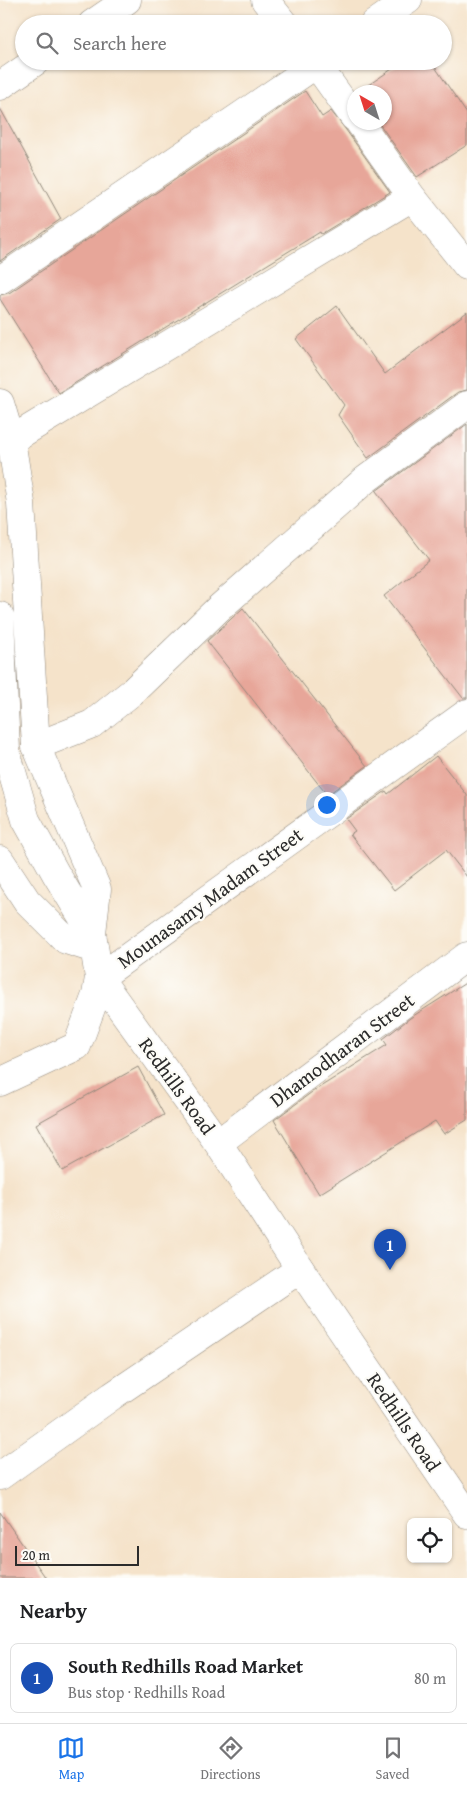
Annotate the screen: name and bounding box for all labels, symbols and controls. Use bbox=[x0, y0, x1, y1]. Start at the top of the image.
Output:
search box bbox=[15, 15, 452, 70]
icon: search bbox=[33, 29, 61, 57]
text: Search here bbox=[73, 29, 167, 57]
north arrow bbox=[347, 85, 392, 130]
your location bbox=[314, 792, 340, 818]
street label: Mounasamy Madam Street bbox=[111, 820, 309, 975]
street label: Dhamodharan Street bbox=[263, 986, 420, 1114]
street label: Redhills Road bbox=[132, 1031, 223, 1141]
pin: 1 bbox=[374, 1229, 406, 1270]
street label: Redhills Road bbox=[361, 1366, 448, 1477]
map controls bbox=[407, 1518, 452, 1563]
button: locate bbox=[407, 1518, 452, 1563]
scale bar bbox=[15, 1543, 139, 1566]
text: 20 m bbox=[22, 1545, 50, 1565]
text: Nearby bbox=[20, 1595, 87, 1626]
text: South Redhills Road Market bbox=[68, 1652, 303, 1680]
text: 1 bbox=[33, 1666, 41, 1690]
text: 80 m bbox=[414, 1666, 446, 1690]
text: Bus stop · Redhills Road bbox=[68, 1680, 225, 1704]
tab: Map bbox=[57, 1734, 85, 1784]
tab: Directions bbox=[200, 1734, 261, 1784]
tab: Saved bbox=[376, 1734, 410, 1784]

